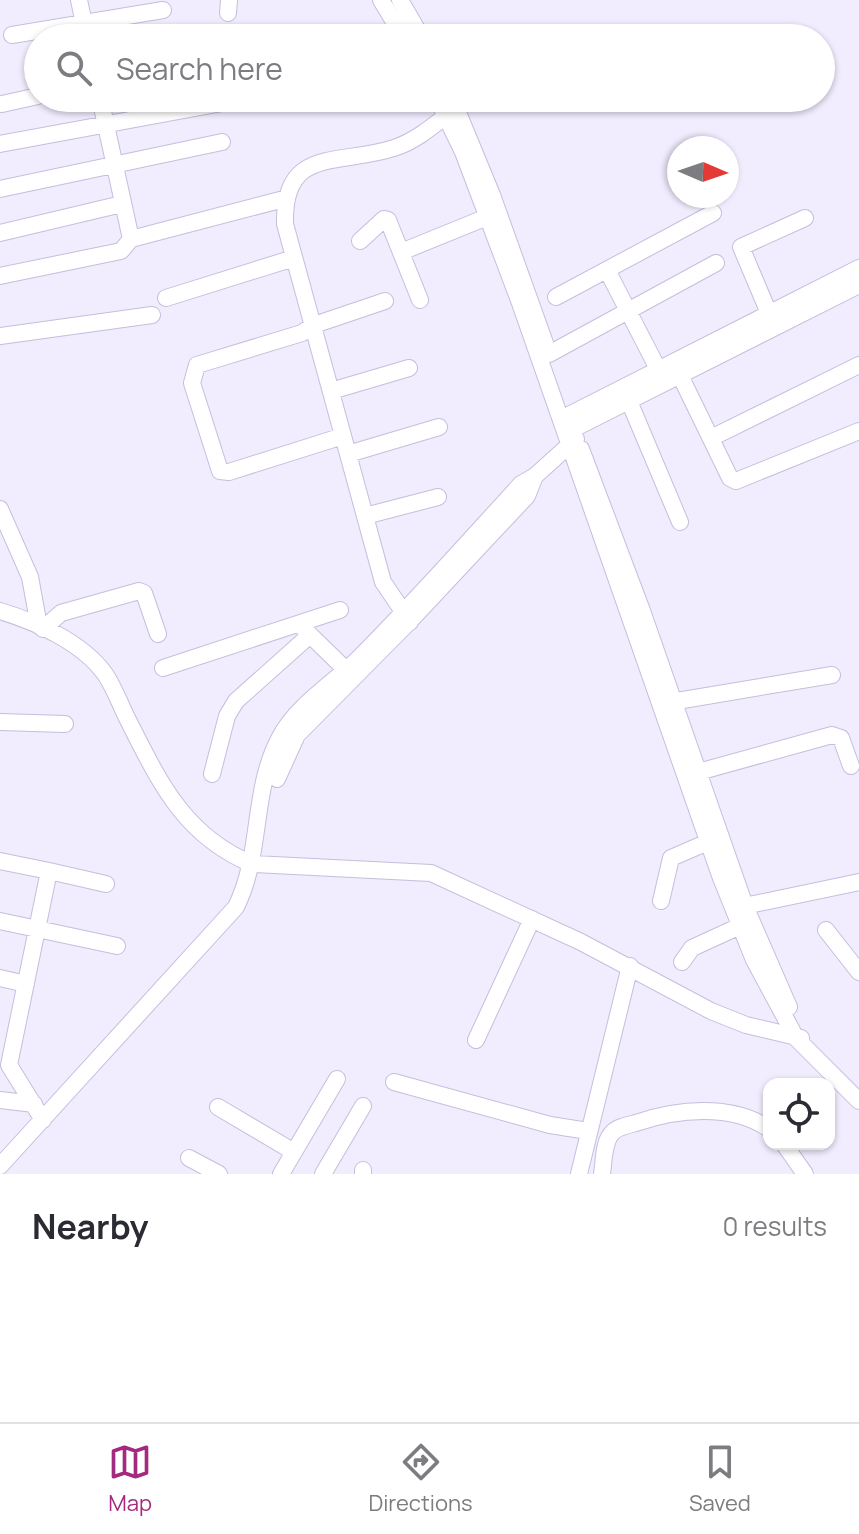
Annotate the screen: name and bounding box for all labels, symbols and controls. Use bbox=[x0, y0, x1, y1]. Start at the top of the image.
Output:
search box bbox=[24, 24, 835, 112]
icon: search bbox=[52, 46, 96, 90]
text: Search here bbox=[116, 48, 283, 89]
north arrow bbox=[667, 136, 739, 208]
map controls bbox=[763, 1078, 835, 1150]
button: locate bbox=[763, 1078, 835, 1150]
text: Nearby bbox=[32, 1203, 148, 1249]
text: 0 results bbox=[722, 1208, 827, 1244]
tab: Map bbox=[108, 1440, 152, 1518]
tab: Directions bbox=[368, 1440, 473, 1518]
tab: Saved bbox=[689, 1440, 751, 1518]

